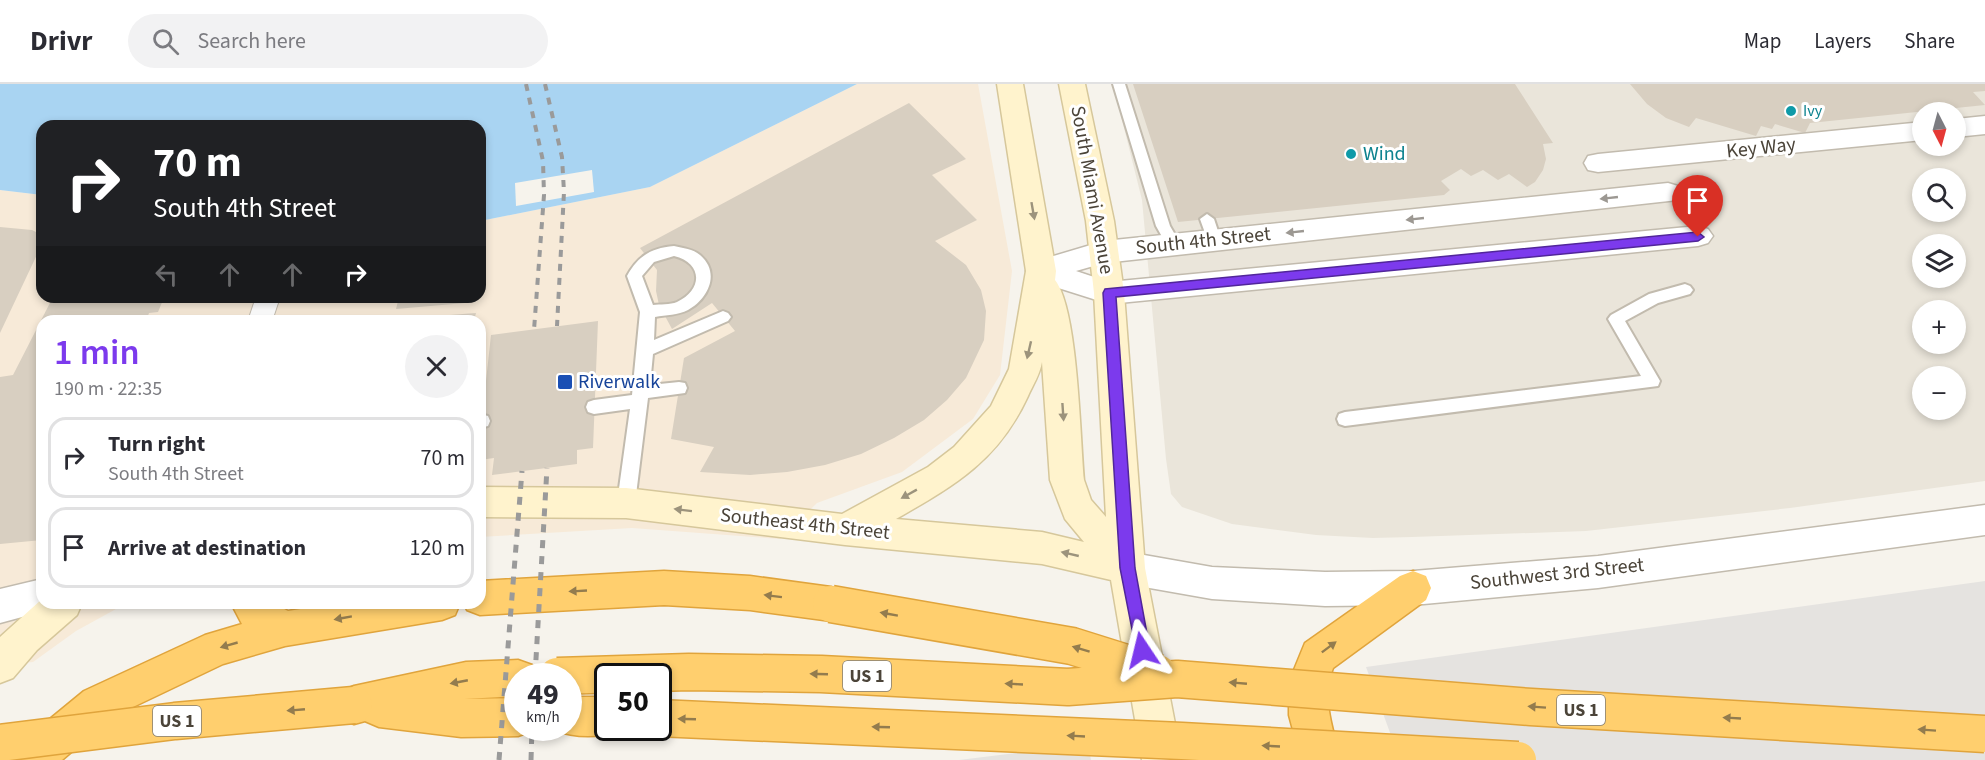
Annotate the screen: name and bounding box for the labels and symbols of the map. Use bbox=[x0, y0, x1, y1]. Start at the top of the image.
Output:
place label: Ivy bbox=[1803, 100, 1823, 122]
north arrow bbox=[1912, 102, 1966, 156]
street label: South Miami Avenue bbox=[1063, 103, 1121, 277]
marker: Ivy bbox=[1784, 104, 1798, 118]
street label: Key Way bbox=[1725, 130, 1798, 166]
place label: Wind bbox=[1363, 140, 1406, 168]
marker: Wind bbox=[1344, 147, 1358, 161]
pin bbox=[1672, 175, 1723, 237]
one-way arrow bbox=[1600, 193, 1619, 203]
one-way arrow bbox=[1028, 202, 1037, 221]
one-way arrow bbox=[1406, 214, 1425, 224]
street label: South 4th Street bbox=[1134, 220, 1272, 262]
one-way arrow bbox=[1286, 227, 1305, 237]
one-way arrow bbox=[1024, 341, 1034, 359]
place label: Riverwalk bbox=[578, 368, 660, 396]
marker: Riverwalk bbox=[556, 373, 574, 391]
one-way arrow bbox=[1058, 402, 1068, 421]
one-way arrow bbox=[900, 489, 917, 499]
street label: Southeast 4th Street bbox=[719, 501, 891, 547]
one-way arrow bbox=[673, 505, 692, 515]
one-way arrow bbox=[1061, 549, 1079, 559]
street label: Southwest 3rd Street bbox=[1469, 551, 1646, 597]
one-way arrow bbox=[569, 587, 588, 596]
one-way arrow bbox=[763, 592, 782, 601]
one-way arrow bbox=[879, 609, 898, 618]
one-way arrow bbox=[333, 614, 352, 623]
position arrow bbox=[1110, 618, 1174, 682]
one-way arrow bbox=[220, 641, 238, 650]
one-way arrow bbox=[1320, 641, 1336, 653]
one-way arrow bbox=[1072, 644, 1090, 653]
road number: US 1 bbox=[843, 661, 891, 691]
speed limit sign: 50 bbox=[594, 663, 672, 741]
one-way arrow bbox=[809, 669, 828, 679]
one-way arrow bbox=[450, 678, 469, 687]
one-way arrow bbox=[1004, 679, 1023, 688]
one-way arrow bbox=[1229, 679, 1248, 688]
road number: US 1 bbox=[1557, 695, 1605, 725]
one-way arrow bbox=[1528, 703, 1547, 712]
one-way arrow bbox=[286, 705, 305, 715]
road number: US 1 bbox=[153, 706, 201, 736]
one-way arrow bbox=[1722, 714, 1741, 723]
one-way arrow bbox=[677, 715, 696, 724]
one-way arrow bbox=[872, 723, 891, 732]
one-way arrow bbox=[1917, 726, 1936, 735]
one-way arrow bbox=[1067, 732, 1086, 741]
one-way arrow bbox=[1261, 742, 1280, 751]

